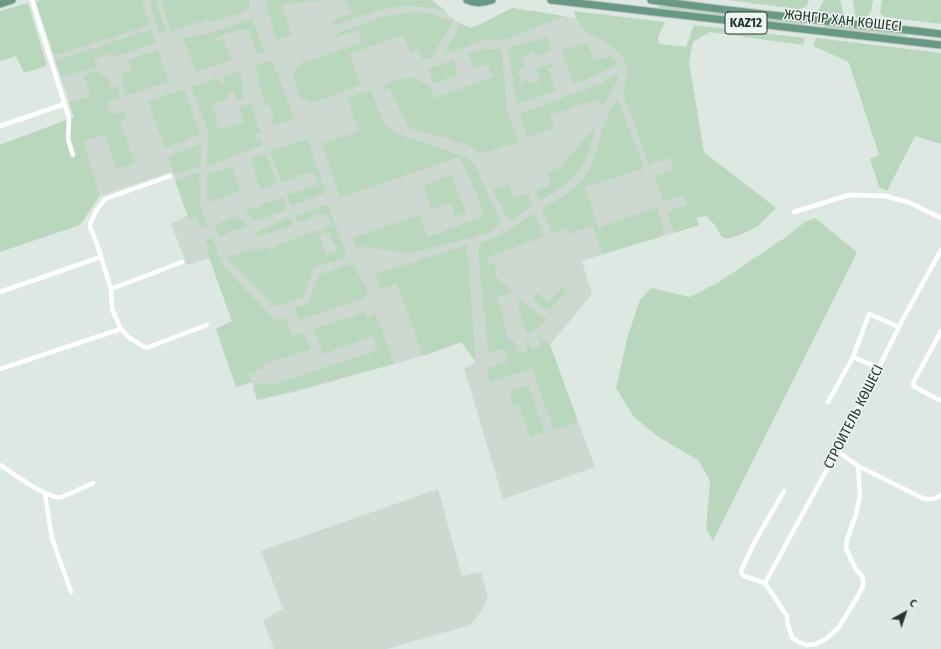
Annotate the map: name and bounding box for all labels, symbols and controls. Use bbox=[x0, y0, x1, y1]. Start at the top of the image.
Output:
street label: ЖӘҢГІР ХАН КӨШЕСІ bbox=[783, 6, 903, 36]
road number: KAZ12 bbox=[725, 12, 767, 34]
street label: СТРОИТЕЛЬ КӨШЕСІ bbox=[820, 362, 888, 472]
north arrow bbox=[885, 593, 925, 633]
text: С bbox=[907, 597, 919, 610]

